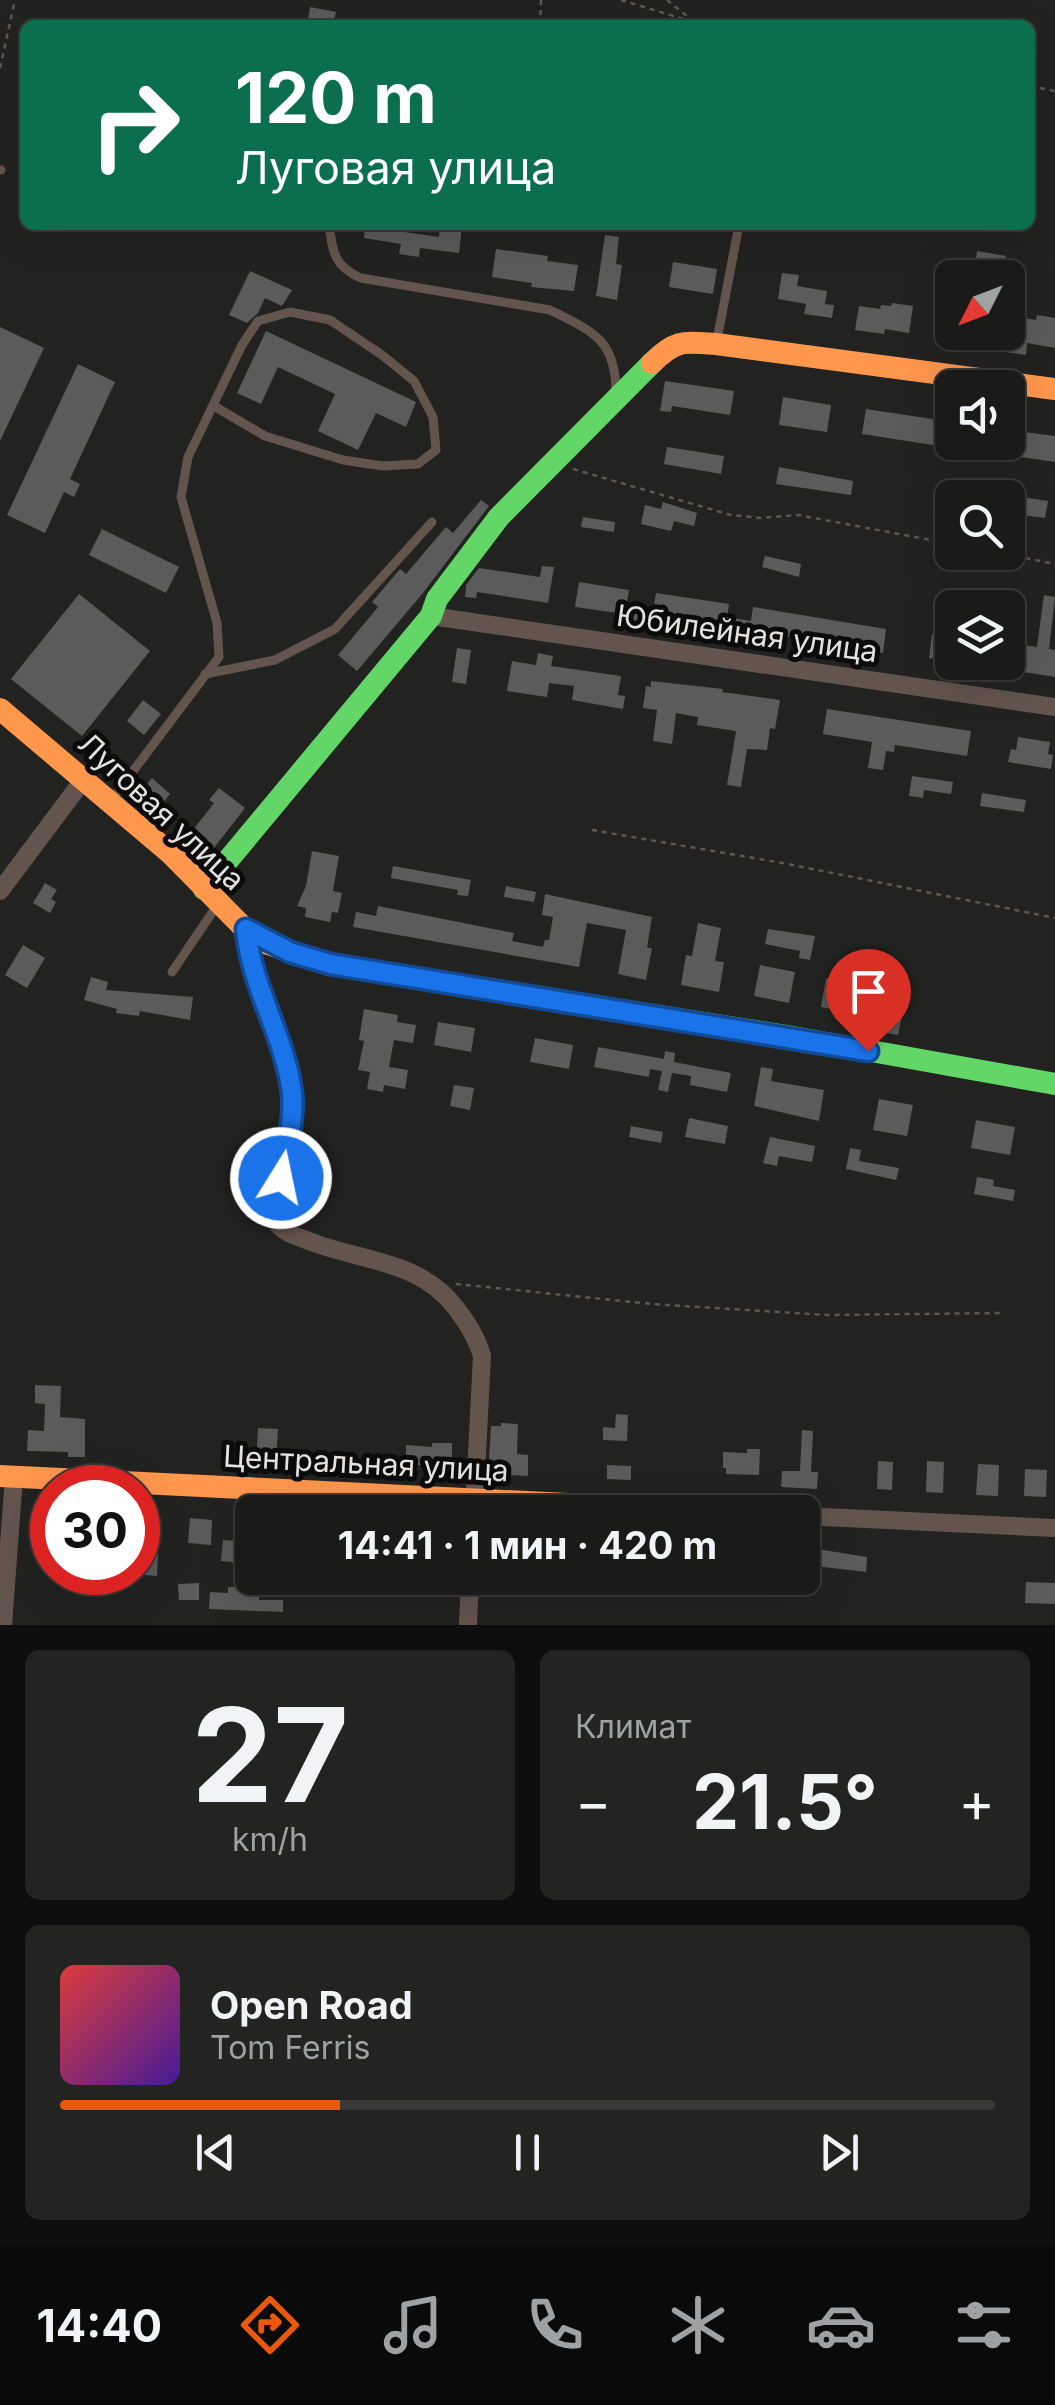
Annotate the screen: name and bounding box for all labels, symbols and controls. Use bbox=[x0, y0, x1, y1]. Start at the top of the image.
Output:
text: 120 m bbox=[235, 55, 437, 140]
icon: right bbox=[70, 60, 200, 190]
text: Луговая улица bbox=[235, 140, 556, 195]
north arrow bbox=[935, 260, 1025, 350]
map controls bbox=[935, 260, 1025, 680]
button: sound bbox=[935, 370, 1025, 460]
button: search bbox=[935, 480, 1025, 570]
button: layers bbox=[935, 590, 1025, 680]
street label: Юбилейная улица bbox=[614, 597, 880, 669]
street label: Луговая улица bbox=[71, 725, 252, 897]
pin bbox=[826, 949, 911, 1052]
icon: arrive bbox=[841, 964, 896, 1019]
position arrow bbox=[229, 1126, 333, 1230]
street label: Центральная улица bbox=[222, 1438, 510, 1488]
speed limit sign: 30 bbox=[30, 1465, 160, 1595]
text: 14:41 · 1 мин · 420 m bbox=[338, 1522, 717, 1568]
text: 27 bbox=[191, 1676, 349, 1833]
text: Климат bbox=[575, 1707, 691, 1746]
text: 21.5° bbox=[692, 1756, 878, 1847]
text: − bbox=[575, 1769, 611, 1835]
text: + bbox=[959, 1769, 995, 1835]
text: km/h bbox=[232, 1820, 308, 1859]
text: Open Road bbox=[210, 1982, 413, 2028]
text: Tom Ferris bbox=[210, 2028, 370, 2067]
icon: previous bbox=[188, 2125, 243, 2180]
icon: pause bbox=[500, 2125, 555, 2180]
icon: next bbox=[812, 2125, 867, 2180]
icon: directions bbox=[235, 2290, 305, 2360]
icon: music bbox=[378, 2290, 448, 2360]
icon: phone bbox=[520, 2290, 590, 2360]
icon: climate bbox=[663, 2290, 733, 2360]
icon: car bbox=[806, 2290, 876, 2360]
icon: filters bbox=[949, 2290, 1019, 2360]
text: 14:40 bbox=[36, 2298, 162, 2353]

